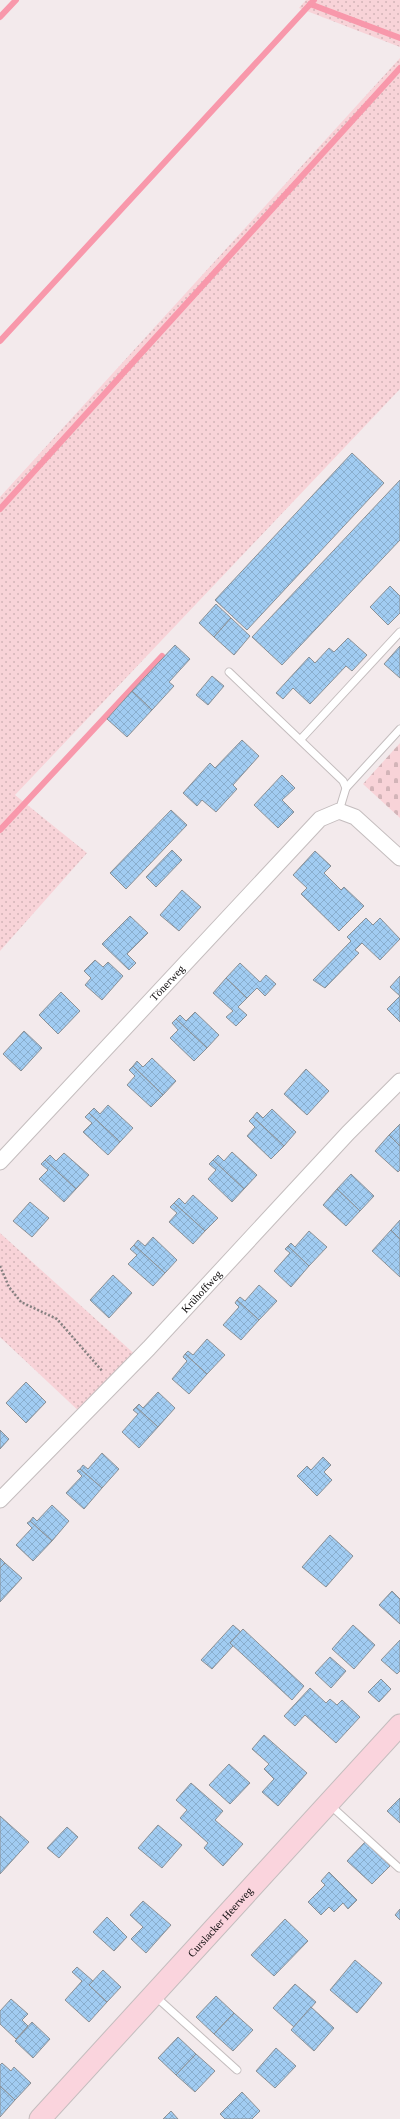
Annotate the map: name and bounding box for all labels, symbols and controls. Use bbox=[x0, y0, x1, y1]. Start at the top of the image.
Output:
street label: Tönerweg bbox=[148, 962, 187, 1003]
street label: Krühoffweg bbox=[179, 1267, 224, 1315]
street label: Curslacker Heerweg bbox=[185, 1884, 255, 1959]

